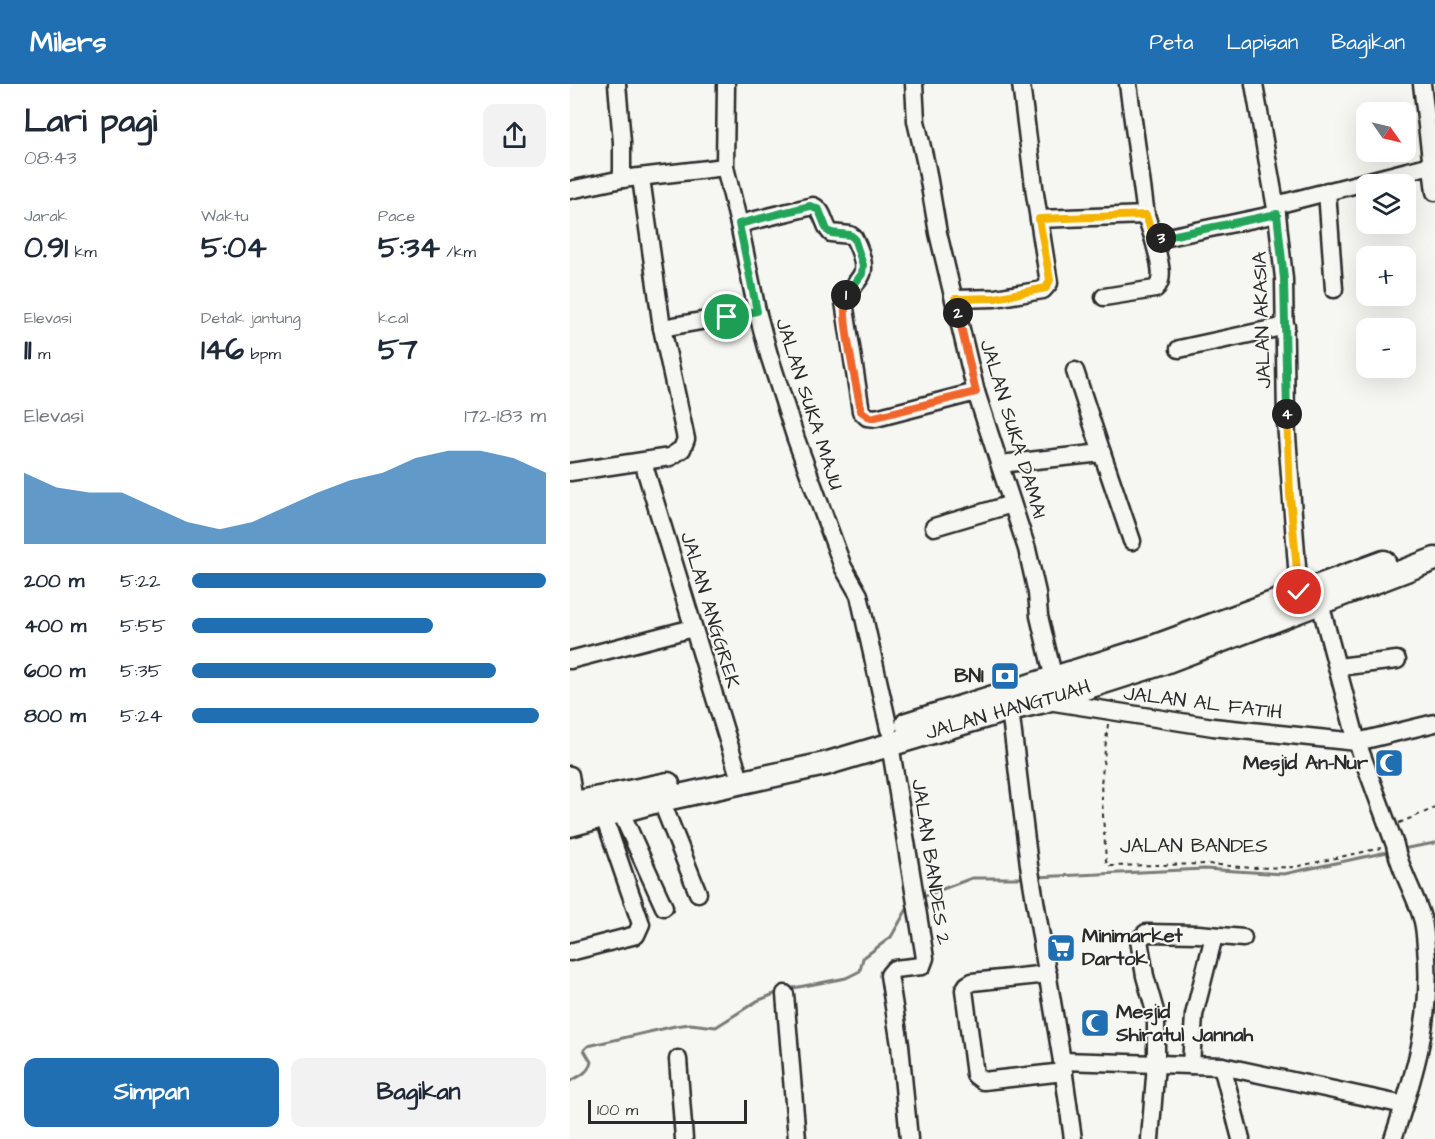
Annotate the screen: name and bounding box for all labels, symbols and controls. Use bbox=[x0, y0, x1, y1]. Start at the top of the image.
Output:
text: Milers bbox=[30, 23, 106, 62]
text: Peta bbox=[1150, 28, 1193, 57]
text: Lapisan bbox=[1226, 28, 1298, 57]
text: Bagikan bbox=[1331, 28, 1405, 57]
text: Lari pagi bbox=[24, 98, 157, 144]
north arrow bbox=[1356, 102, 1416, 162]
map controls bbox=[1356, 102, 1416, 378]
button: share bbox=[483, 104, 546, 167]
text: 08:43 bbox=[24, 144, 77, 172]
button: layers bbox=[1356, 174, 1416, 234]
text: Jarak bbox=[24, 205, 67, 227]
text: Waktu bbox=[201, 205, 249, 227]
text: Pace bbox=[378, 205, 415, 227]
pin: 3 bbox=[1146, 223, 1176, 253]
text: 0.91 bbox=[24, 227, 68, 269]
text: 5:04 bbox=[201, 227, 267, 269]
text: 5:34 bbox=[378, 227, 440, 269]
text: 3 bbox=[1157, 227, 1165, 249]
text: km bbox=[68, 241, 97, 263]
text: /km bbox=[440, 241, 476, 263]
button: + bbox=[1356, 246, 1416, 306]
street label: JALAN AKASIA bbox=[1246, 251, 1278, 389]
pin: 1 bbox=[831, 280, 861, 310]
text: 1 bbox=[845, 284, 847, 306]
pin bbox=[701, 291, 752, 342]
pin: 2 bbox=[943, 298, 973, 328]
icon: arrive bbox=[710, 300, 743, 333]
text: 2 bbox=[953, 302, 963, 324]
text: Elevasi bbox=[24, 307, 72, 329]
text: Detak jantung bbox=[201, 307, 301, 329]
text: kcal bbox=[378, 307, 409, 329]
street label: JALAN SUKA MAJU bbox=[768, 315, 850, 493]
button: − bbox=[1356, 318, 1416, 378]
text: 11 bbox=[24, 329, 32, 371]
text: 146 bbox=[201, 329, 244, 371]
text: 57 bbox=[378, 329, 418, 371]
street label: JALAN SUKA DAMAI bbox=[972, 336, 1054, 522]
text: m bbox=[32, 343, 51, 365]
text: bpm bbox=[244, 343, 281, 365]
pin: 4 bbox=[1272, 399, 1302, 429]
text: Elevasi bbox=[24, 402, 83, 430]
text: 172–183 m bbox=[464, 402, 546, 430]
text: 4 bbox=[1282, 403, 1292, 425]
street label: JALAN ANGGREK bbox=[673, 529, 747, 691]
pin bbox=[1273, 566, 1324, 617]
text: 200 m bbox=[24, 567, 84, 595]
text: 5:22 bbox=[120, 567, 160, 595]
icon: check bbox=[1282, 575, 1315, 608]
text: 400 m bbox=[24, 612, 86, 640]
text: 5:55 bbox=[120, 612, 166, 640]
text: 600 m bbox=[24, 657, 85, 685]
text: 5:35 bbox=[120, 657, 162, 685]
bank icon: BNI bbox=[989, 660, 1021, 692]
place label: BNI bbox=[954, 662, 984, 690]
street label: JALAN HANGTUAH bbox=[922, 673, 1094, 747]
street label: JALAN AL FATIH bbox=[1122, 679, 1284, 727]
text: 800 m bbox=[24, 702, 86, 730]
text: 5:24 bbox=[120, 702, 163, 730]
mosque icon: Mesjid An-Nur bbox=[1373, 747, 1405, 779]
place label: Mesjid An-Nur bbox=[1243, 749, 1369, 777]
street label: JALAN BANDES 2 bbox=[904, 777, 958, 947]
street label: JALAN BANDES bbox=[1120, 832, 1268, 860]
place label: Minimarket Dartok bbox=[1082, 922, 1183, 973]
supermarket icon: Minimarket Dartok bbox=[1045, 932, 1077, 964]
place label: Mesjid Shiratul Jannah bbox=[1115, 998, 1254, 1049]
mosque icon: Mesjid Shiratul Jannah bbox=[1079, 1007, 1111, 1039]
button: Simpan bbox=[24, 1058, 279, 1127]
button: Bagikan bbox=[291, 1058, 546, 1127]
scale bar bbox=[588, 1097, 747, 1124]
text: 100 m bbox=[597, 1099, 638, 1121]

